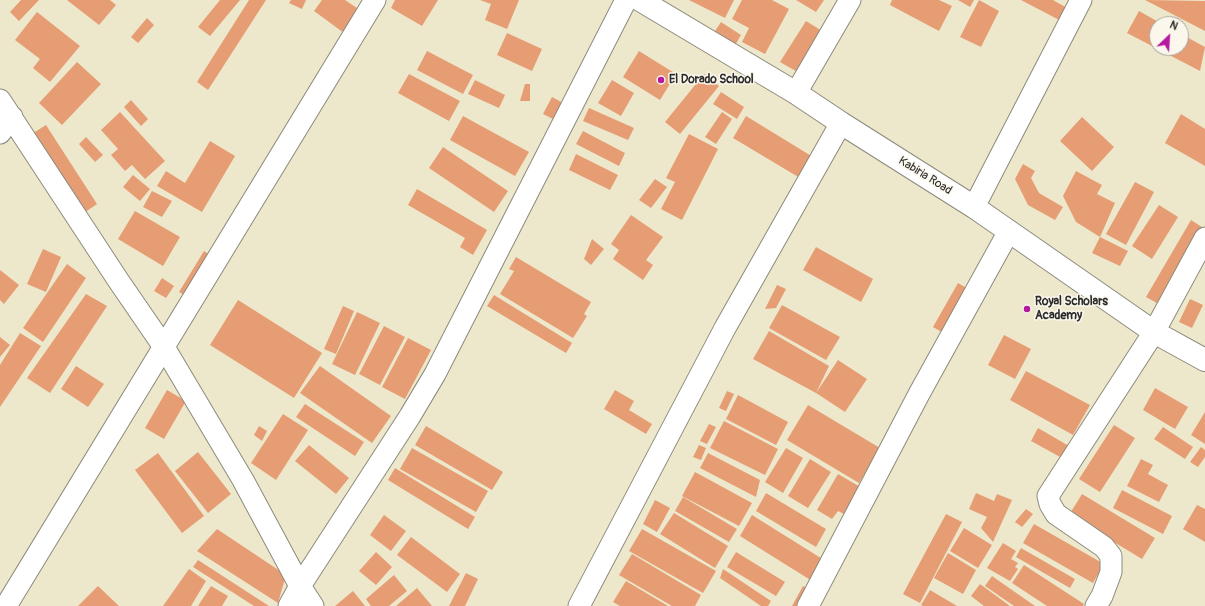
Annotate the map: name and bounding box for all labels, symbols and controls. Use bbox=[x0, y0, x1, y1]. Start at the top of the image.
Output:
north arrow bbox=[1149, 16, 1189, 56]
text: N bbox=[1168, 18, 1180, 33]
place label: El Dorado School bbox=[669, 73, 754, 87]
marker: El Dorado School bbox=[656, 75, 666, 85]
street label: Kabiria Road bbox=[896, 154, 954, 198]
place label: Royal Scholars Academy bbox=[1035, 295, 1108, 323]
marker: Royal Scholars Academy bbox=[1022, 304, 1032, 314]

